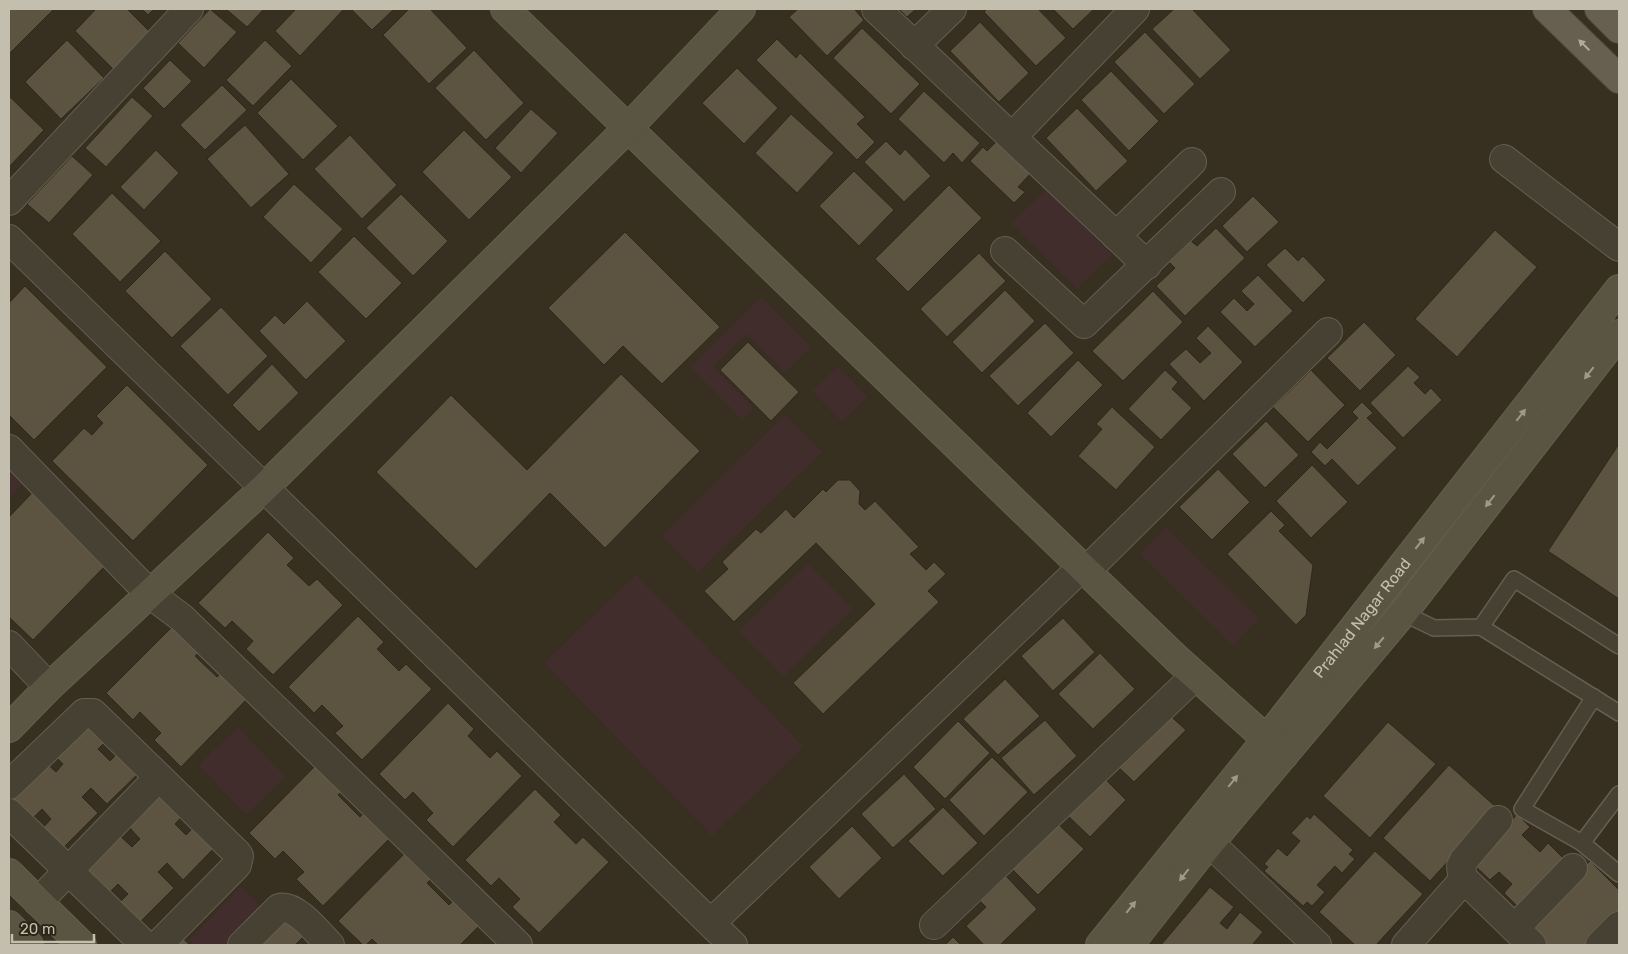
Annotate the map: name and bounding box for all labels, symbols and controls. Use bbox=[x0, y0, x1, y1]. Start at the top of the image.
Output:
one-way arrow bbox=[1579, 39, 1591, 51]
one-way arrow bbox=[1584, 366, 1595, 379]
one-way arrow bbox=[1515, 409, 1526, 422]
one-way arrow bbox=[1485, 495, 1495, 508]
one-way arrow bbox=[1415, 537, 1426, 550]
street label: Prahlad Nagar Road bbox=[1309, 554, 1414, 681]
one-way arrow bbox=[1373, 636, 1384, 649]
one-way arrow bbox=[1227, 775, 1238, 788]
one-way arrow bbox=[1179, 868, 1190, 881]
one-way arrow bbox=[1126, 901, 1137, 914]
scale bar bbox=[12, 912, 95, 944]
text: 20 m bbox=[20, 920, 55, 938]

